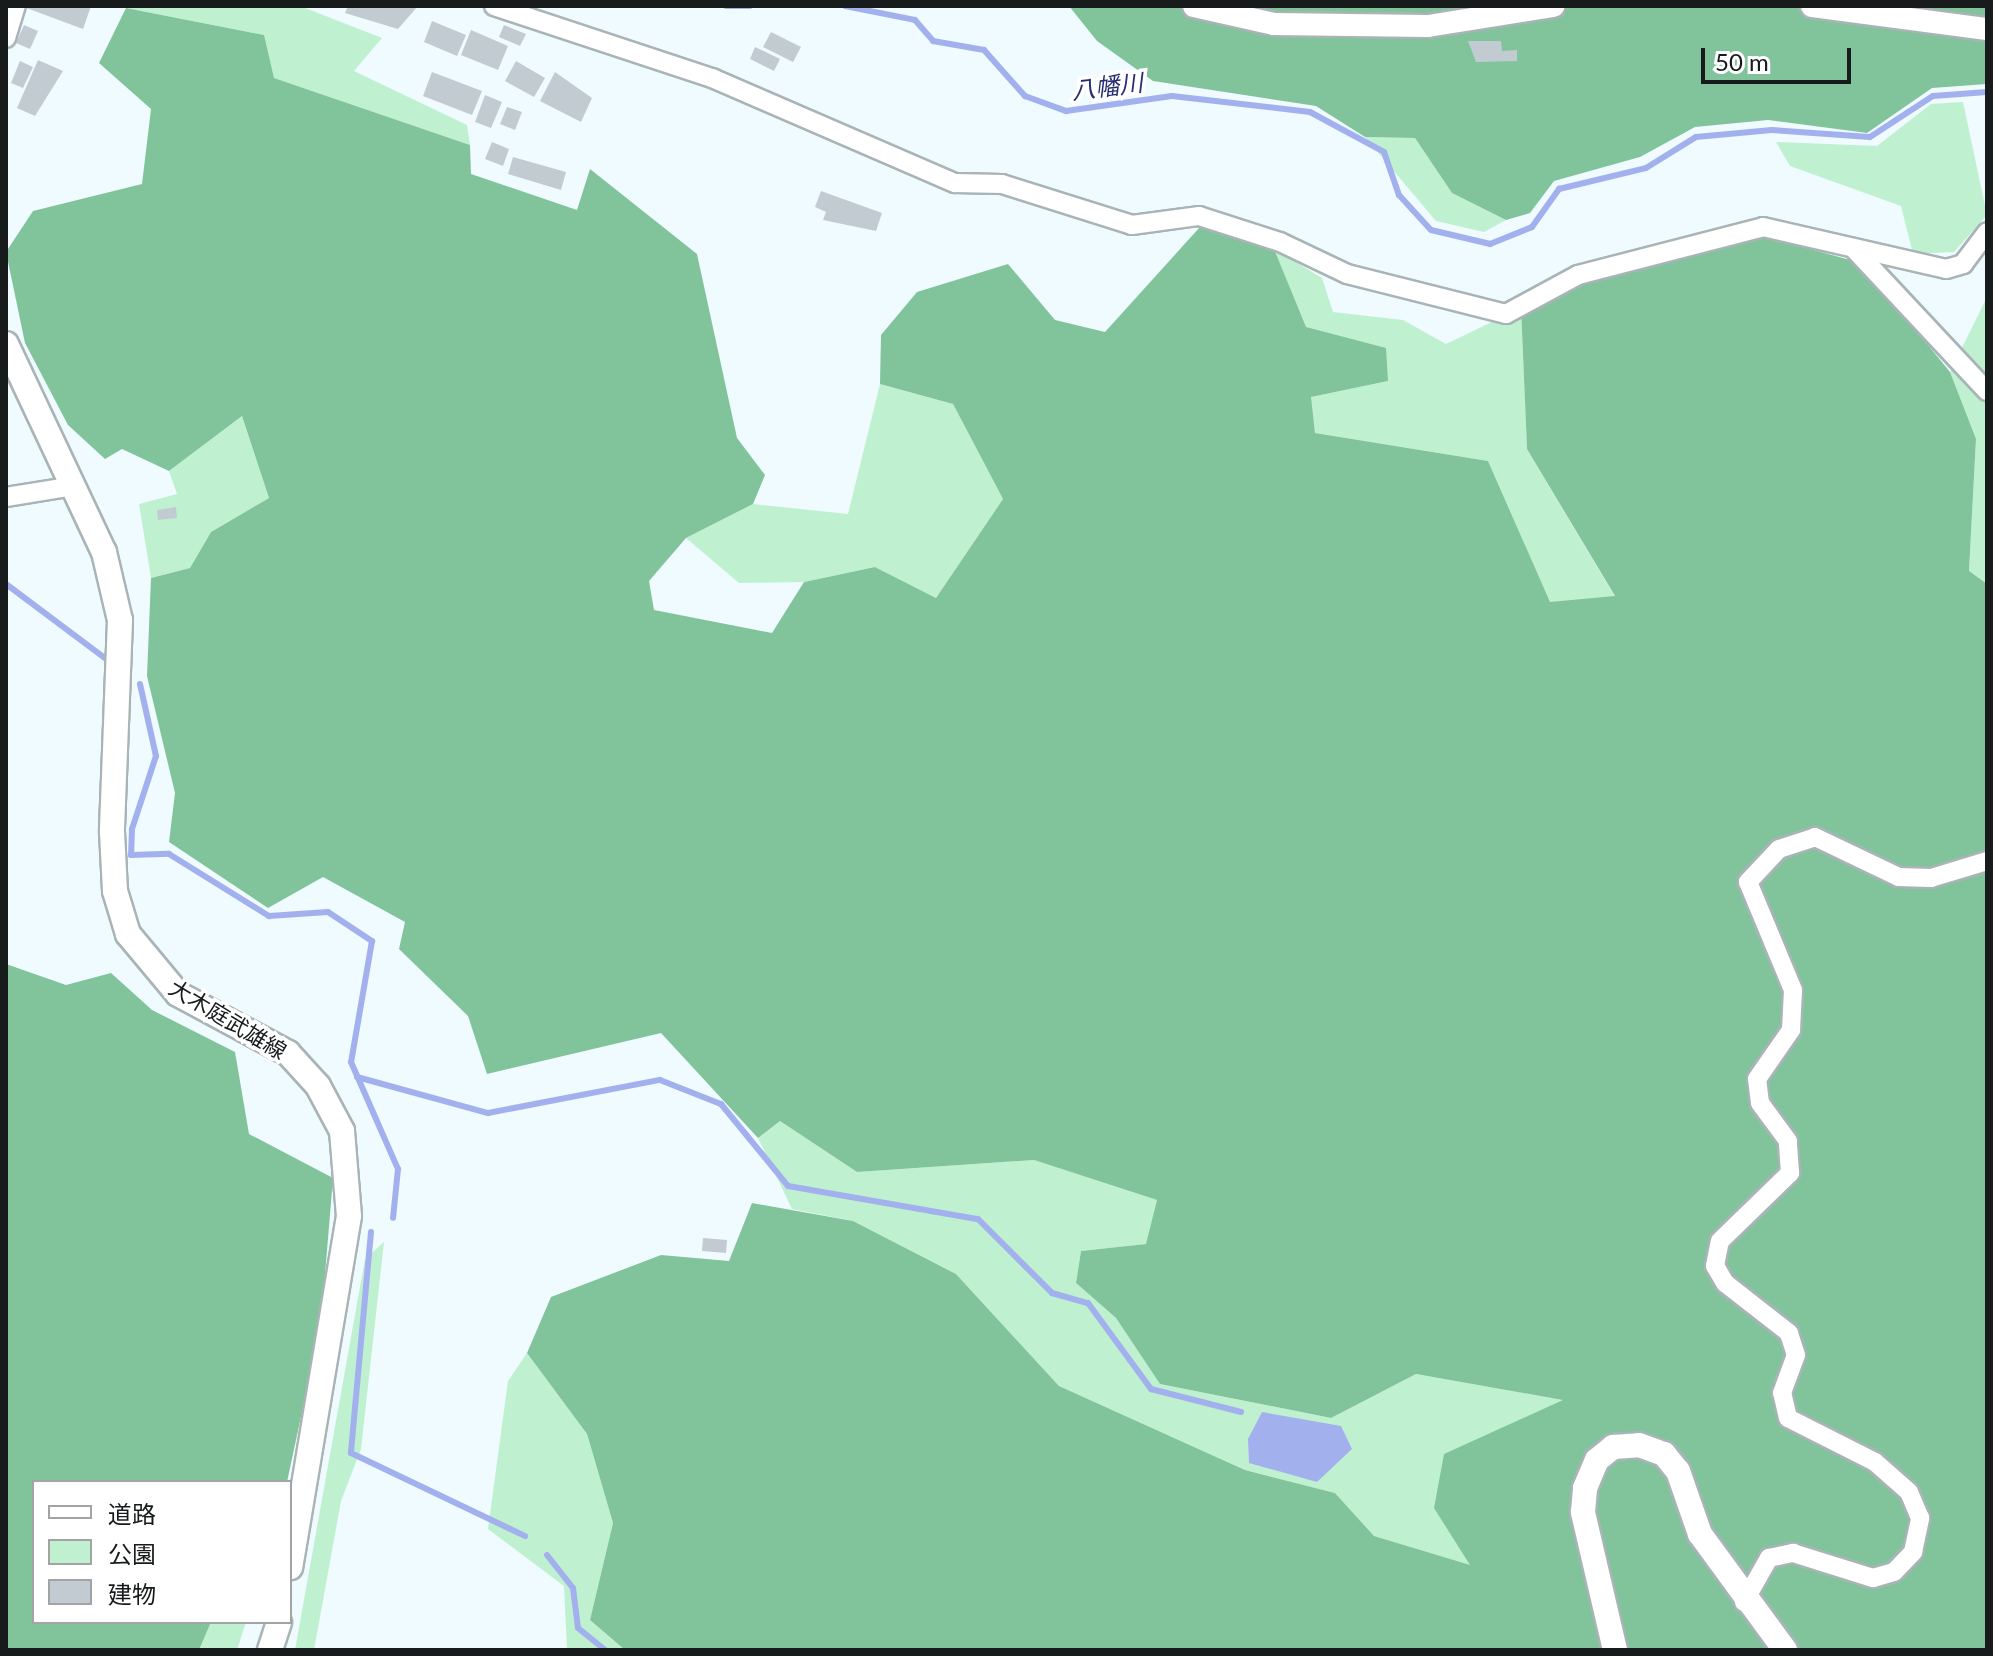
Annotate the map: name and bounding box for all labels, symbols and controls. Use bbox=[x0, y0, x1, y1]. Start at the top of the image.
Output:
scale bar bbox=[1705, 32, 1855, 82]
text: 50 m bbox=[1715, 47, 1769, 76]
water label: 八幡川 bbox=[1070, 67, 1144, 105]
street label: 大木庭武雄線 bbox=[165, 974, 291, 1064]
legend bbox=[32, 1480, 292, 1624]
text: 道路 bbox=[108, 1499, 156, 1528]
text: 公園 bbox=[108, 1539, 156, 1568]
text: 建物 bbox=[108, 1579, 156, 1608]

